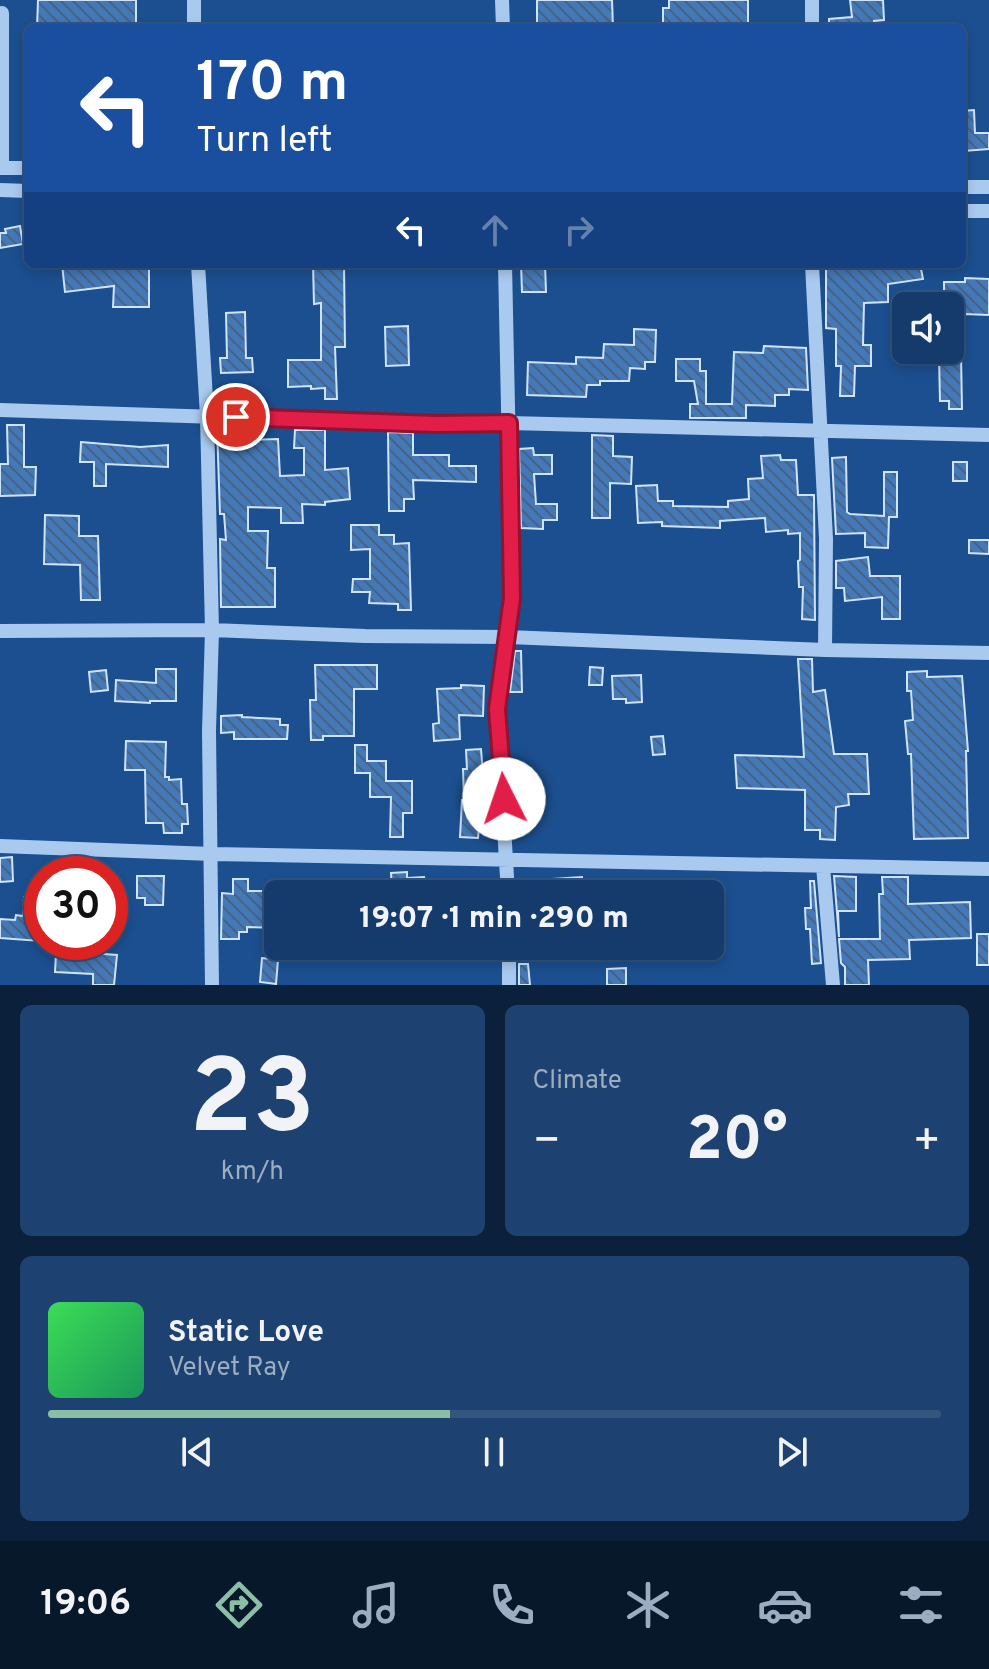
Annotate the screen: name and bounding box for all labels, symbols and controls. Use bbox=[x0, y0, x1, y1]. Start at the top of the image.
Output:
text: 170 m bbox=[196, 50, 348, 120]
icon: left bbox=[64, 56, 168, 160]
text: Turn left bbox=[196, 119, 333, 165]
icon: left bbox=[389, 208, 433, 252]
icon: ahead bbox=[473, 208, 517, 252]
icon: right bbox=[557, 208, 601, 252]
map controls bbox=[892, 292, 964, 364]
button: sound bbox=[892, 292, 964, 364]
pin bbox=[202, 383, 270, 451]
icon: arrive bbox=[214, 395, 258, 439]
position arrow bbox=[462, 757, 546, 841]
speed limit sign: 30 bbox=[24, 856, 128, 960]
text: 19:07 · 1 min · 290 m bbox=[359, 901, 629, 938]
text: 23 bbox=[189, 1038, 315, 1170]
text: Climate bbox=[533, 1065, 622, 1098]
text: 20° bbox=[686, 1105, 788, 1181]
text: − bbox=[533, 1115, 561, 1171]
text: + bbox=[913, 1115, 941, 1171]
text: km/h bbox=[221, 1156, 284, 1189]
text: Static Love bbox=[168, 1315, 324, 1352]
text: Velvet Ray bbox=[168, 1352, 291, 1385]
icon: previous bbox=[175, 1430, 219, 1474]
icon: pause bbox=[472, 1430, 516, 1474]
icon: next bbox=[770, 1430, 814, 1474]
icon: directions bbox=[211, 1577, 267, 1633]
icon: music bbox=[348, 1577, 404, 1633]
icon: phone bbox=[484, 1577, 540, 1633]
icon: climate bbox=[620, 1577, 676, 1633]
icon: car bbox=[757, 1577, 813, 1633]
icon: filters bbox=[893, 1577, 949, 1633]
text: 19:06 bbox=[40, 1582, 131, 1628]

